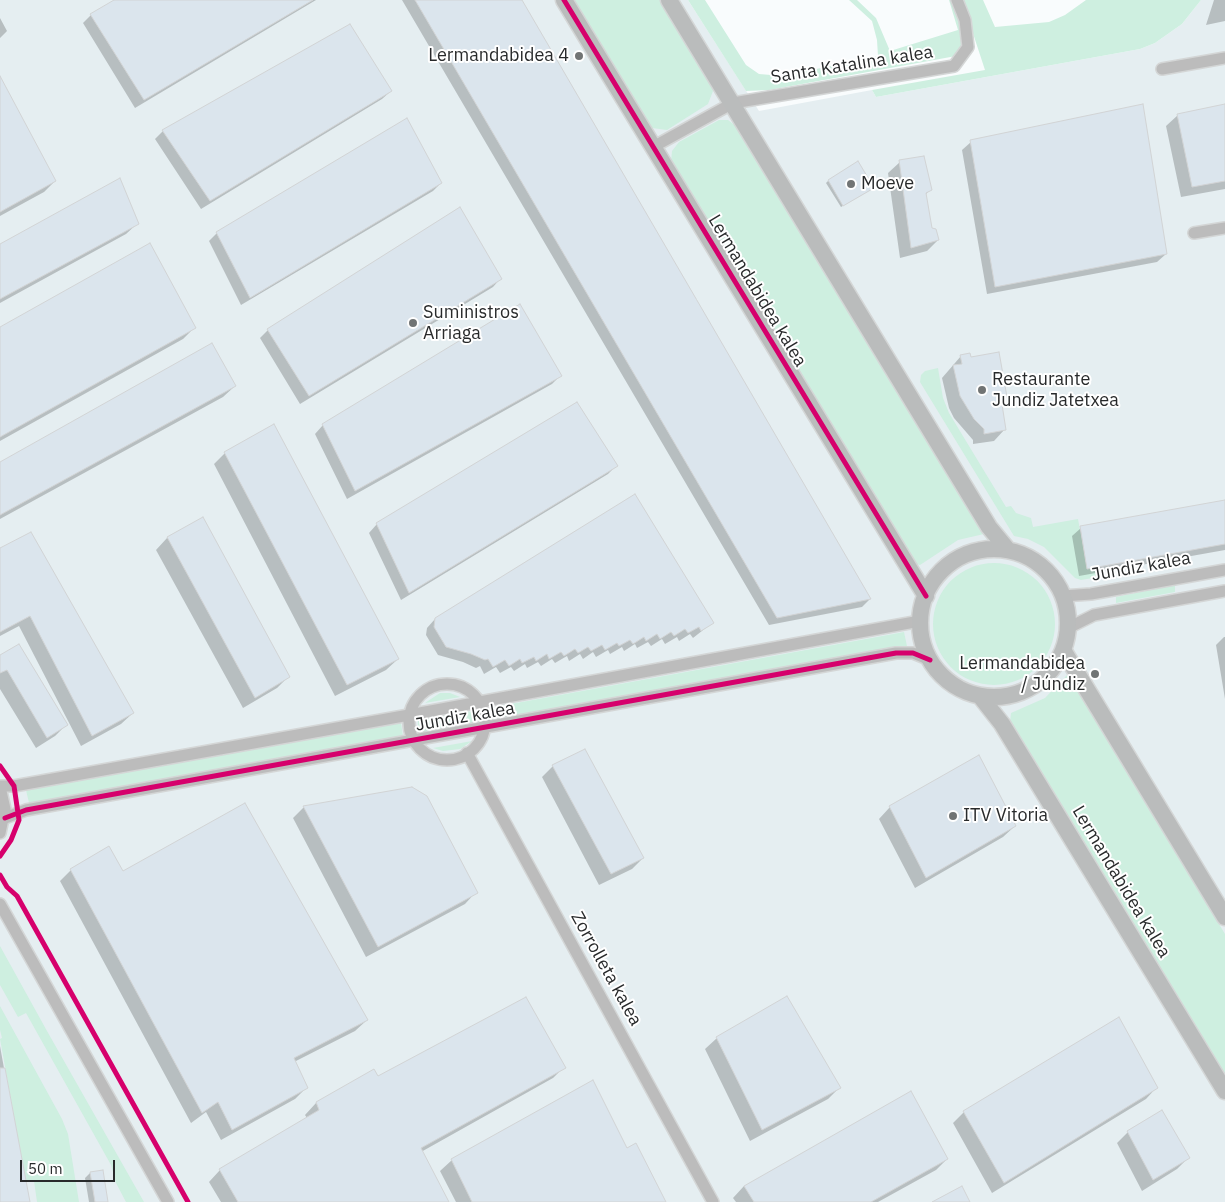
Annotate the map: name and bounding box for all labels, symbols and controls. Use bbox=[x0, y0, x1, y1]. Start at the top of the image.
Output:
street label: Santa Katalina kalea bbox=[769, 42, 935, 88]
place label: Lermandabidea 4 bbox=[428, 45, 569, 67]
marker: Lermandabidea 4 bbox=[573, 50, 585, 62]
place label: Moeve bbox=[861, 173, 914, 195]
marker: Moeve bbox=[845, 178, 857, 190]
street label: Lermandabidea kalea bbox=[703, 211, 811, 371]
place label: Suministros Arriaga bbox=[423, 302, 519, 344]
marker: Suministros Arriaga bbox=[407, 317, 419, 329]
place label: Restaurante Jundiz Jatetxea bbox=[992, 369, 1119, 412]
marker: Restaurante Jundiz Jatetxea bbox=[976, 384, 988, 396]
street label: Jundiz kalea bbox=[1090, 548, 1192, 586]
place label: Lermandabidea / Júndiz bbox=[959, 653, 1085, 696]
marker: Lermandabidea / Júndiz bbox=[1089, 668, 1101, 680]
street label: Jundiz kalea bbox=[414, 698, 516, 736]
street label: Lermandabidea kalea bbox=[1067, 802, 1175, 962]
place label: ITV Vitoria bbox=[963, 805, 1048, 827]
marker: ITV Vitoria bbox=[947, 810, 959, 822]
street label: Zorrolleta kalea bbox=[566, 908, 646, 1030]
scale bar bbox=[22, 1150, 118, 1182]
text: 50 m bbox=[28, 1159, 63, 1178]

